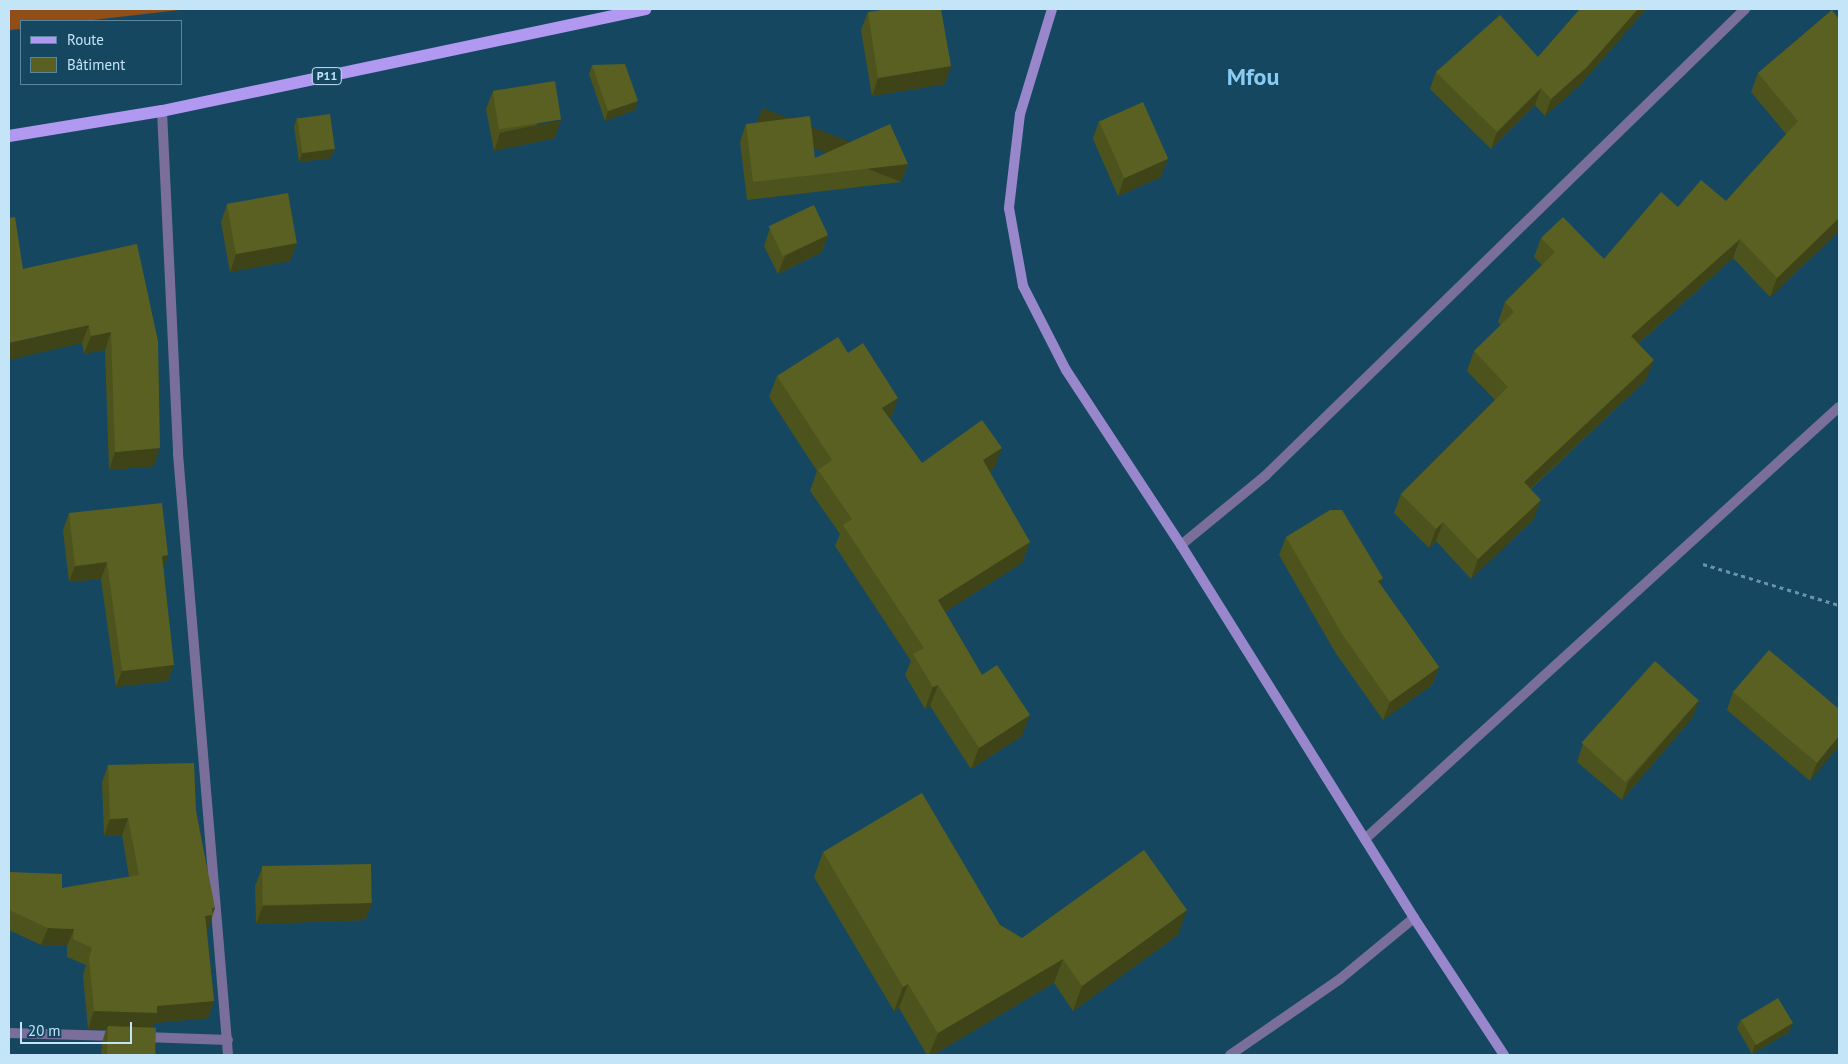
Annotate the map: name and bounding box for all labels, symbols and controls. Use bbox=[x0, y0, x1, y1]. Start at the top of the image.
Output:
legend bbox=[20, 20, 182, 85]
text: Route bbox=[67, 30, 104, 49]
text: Bâtiment bbox=[67, 55, 125, 74]
district label: Mfou bbox=[1227, 63, 1279, 91]
road number: P11 bbox=[311, 66, 343, 85]
scale bar bbox=[22, 1012, 135, 1044]
text: 20 m bbox=[28, 1021, 61, 1040]

